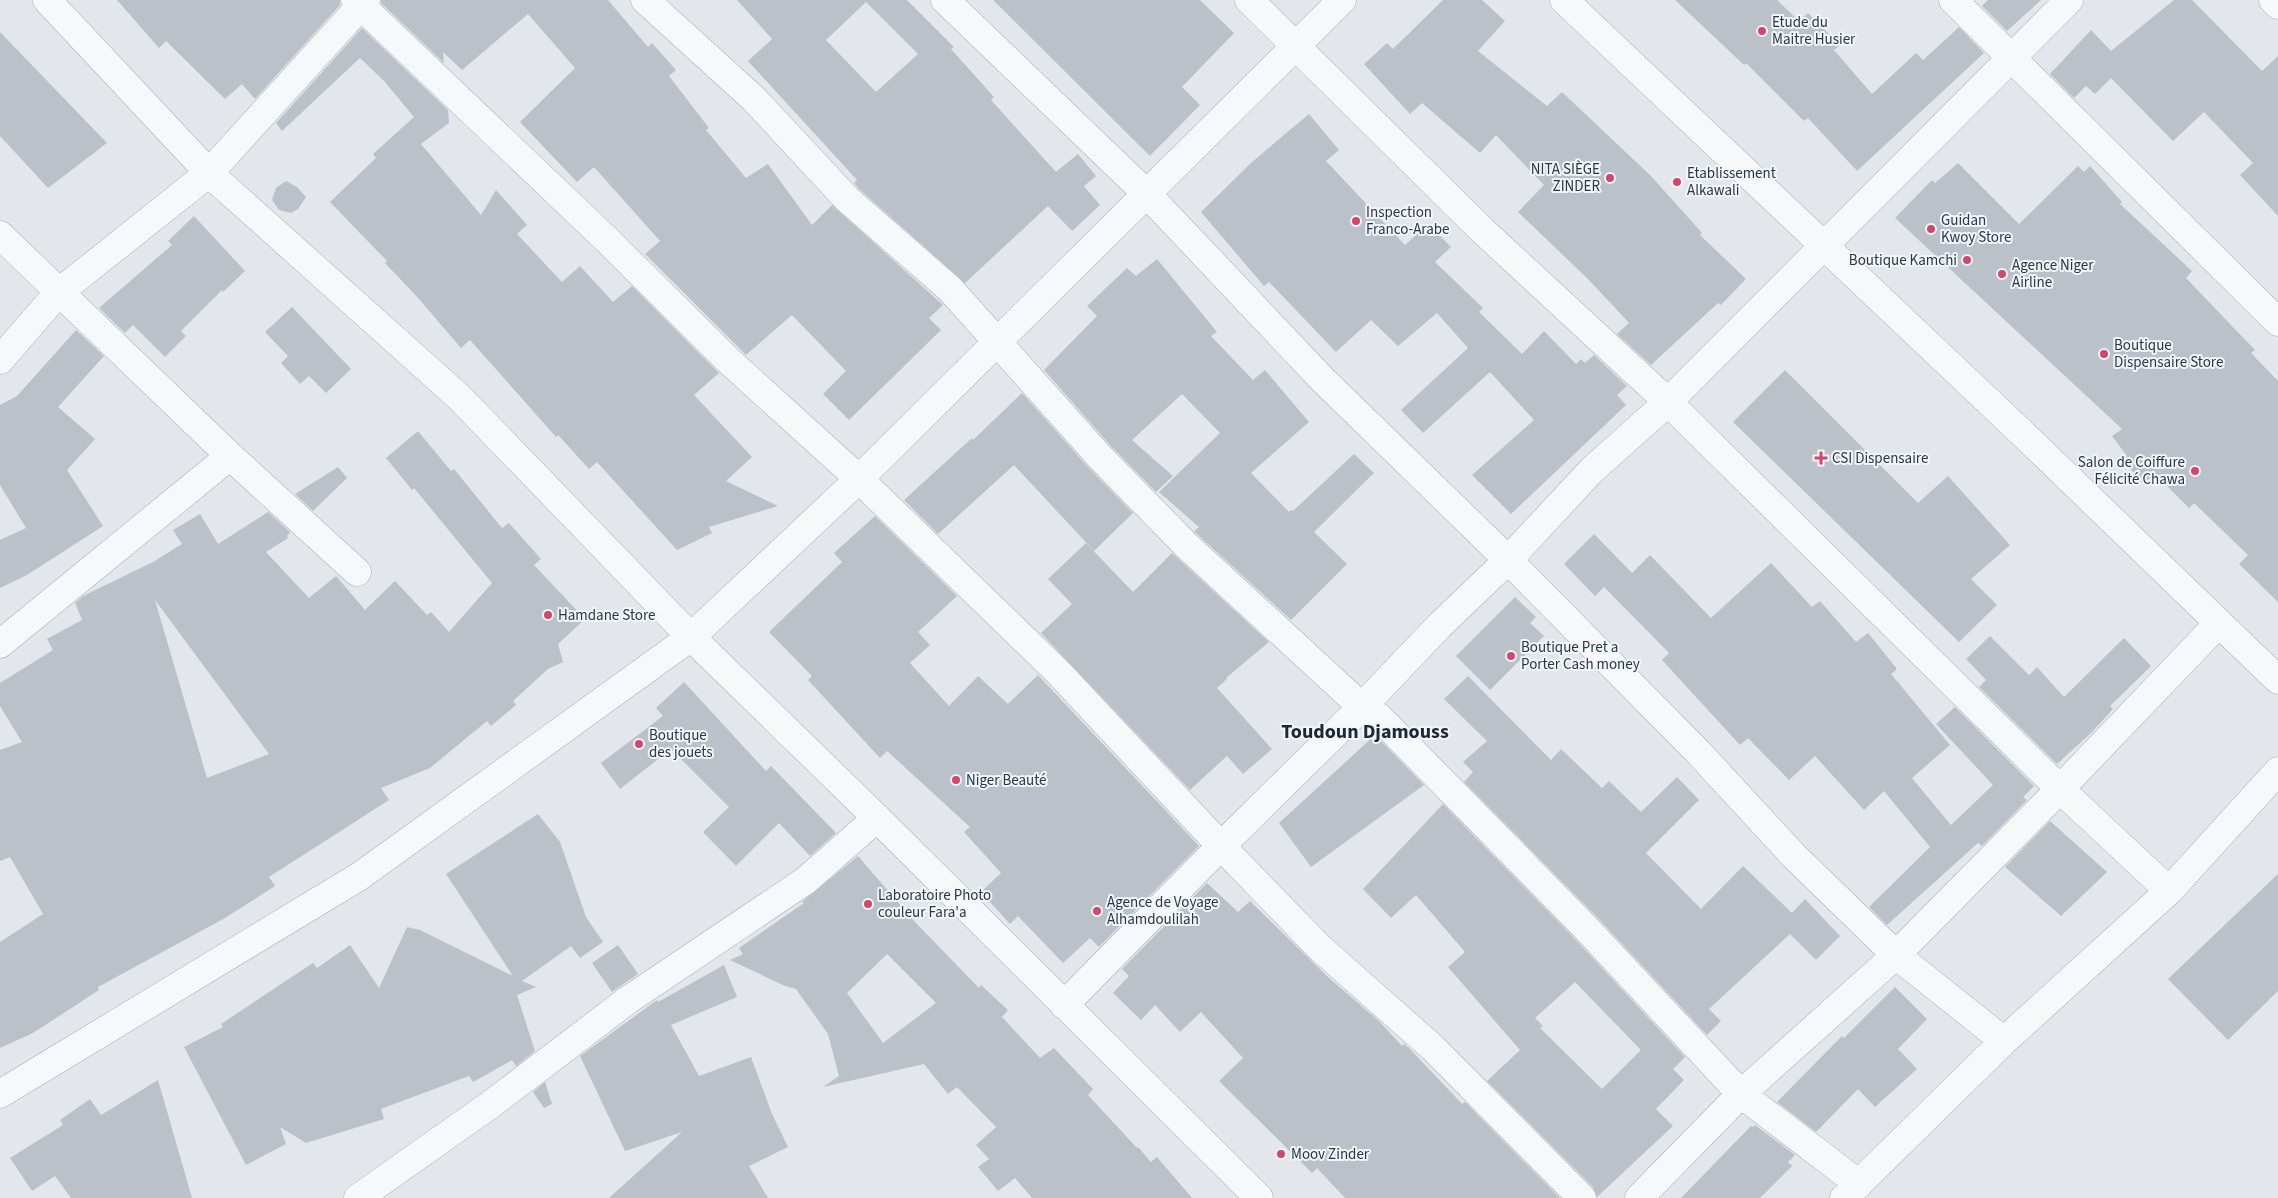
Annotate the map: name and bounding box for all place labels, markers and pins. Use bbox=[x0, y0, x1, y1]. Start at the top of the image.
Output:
place label: Etude du Maitre Husier bbox=[1772, 12, 1856, 50]
marker: Etude du Maitre Husier bbox=[1756, 25, 1768, 37]
place label: NITA SIÈGE ZINDER bbox=[1531, 159, 1600, 197]
place label: Etablissement Alkawali bbox=[1687, 163, 1776, 201]
marker: NITA SIÈGE ZINDER bbox=[1604, 172, 1616, 184]
marker: Etablissement Alkawali bbox=[1671, 176, 1683, 188]
place label: Inspection Franco-Arabe bbox=[1366, 202, 1449, 240]
place label: Guidan Kwoy Store bbox=[1941, 210, 2011, 248]
marker: Inspection Franco-Arabe bbox=[1350, 215, 1362, 227]
marker: Guidan Kwoy Store bbox=[1925, 223, 1937, 235]
place label: Boutique Kamchi bbox=[1849, 250, 1957, 271]
marker: Boutique Kamchi bbox=[1961, 254, 1973, 266]
place label: Agence Niger Airline bbox=[2012, 255, 2094, 293]
marker: Agence Niger Airline bbox=[1996, 268, 2008, 280]
place label: Boutique Dispensaire Store bbox=[2114, 335, 2223, 373]
marker: Boutique Dispensaire Store bbox=[2098, 348, 2110, 360]
place label: CSI Dispensaire bbox=[1832, 448, 1928, 469]
marker: CSI Dispensaire bbox=[1814, 451, 1828, 465]
place label: Salon de Coiffure Félicité Chawa bbox=[2078, 452, 2185, 490]
marker: Salon de Coiffure Félicité Chawa bbox=[2189, 465, 2201, 477]
place label: Hamdane Store bbox=[558, 605, 655, 626]
marker: Hamdane Store bbox=[542, 609, 554, 621]
place label: Boutique Pret a Porter Cash money bbox=[1521, 637, 1640, 675]
marker: Boutique Pret a Porter Cash money bbox=[1505, 650, 1517, 662]
place label: Boutique des jouets bbox=[649, 725, 713, 763]
marker: Boutique des jouets bbox=[633, 738, 645, 750]
place label: Niger Beauté bbox=[966, 770, 1046, 791]
marker: Niger Beauté bbox=[950, 774, 962, 786]
place label: Laboratoire Photo couleur Fara'a bbox=[878, 885, 991, 923]
place label: Agence de Voyage Alhamdoulilah bbox=[1107, 892, 1219, 930]
marker: Laboratoire Photo couleur Fara'a bbox=[862, 898, 874, 910]
marker: Agence de Voyage Alhamdoulilah bbox=[1091, 905, 1103, 917]
place label: Moov Zinder bbox=[1291, 1144, 1370, 1165]
marker: Moov Zinder bbox=[1275, 1148, 1287, 1160]

